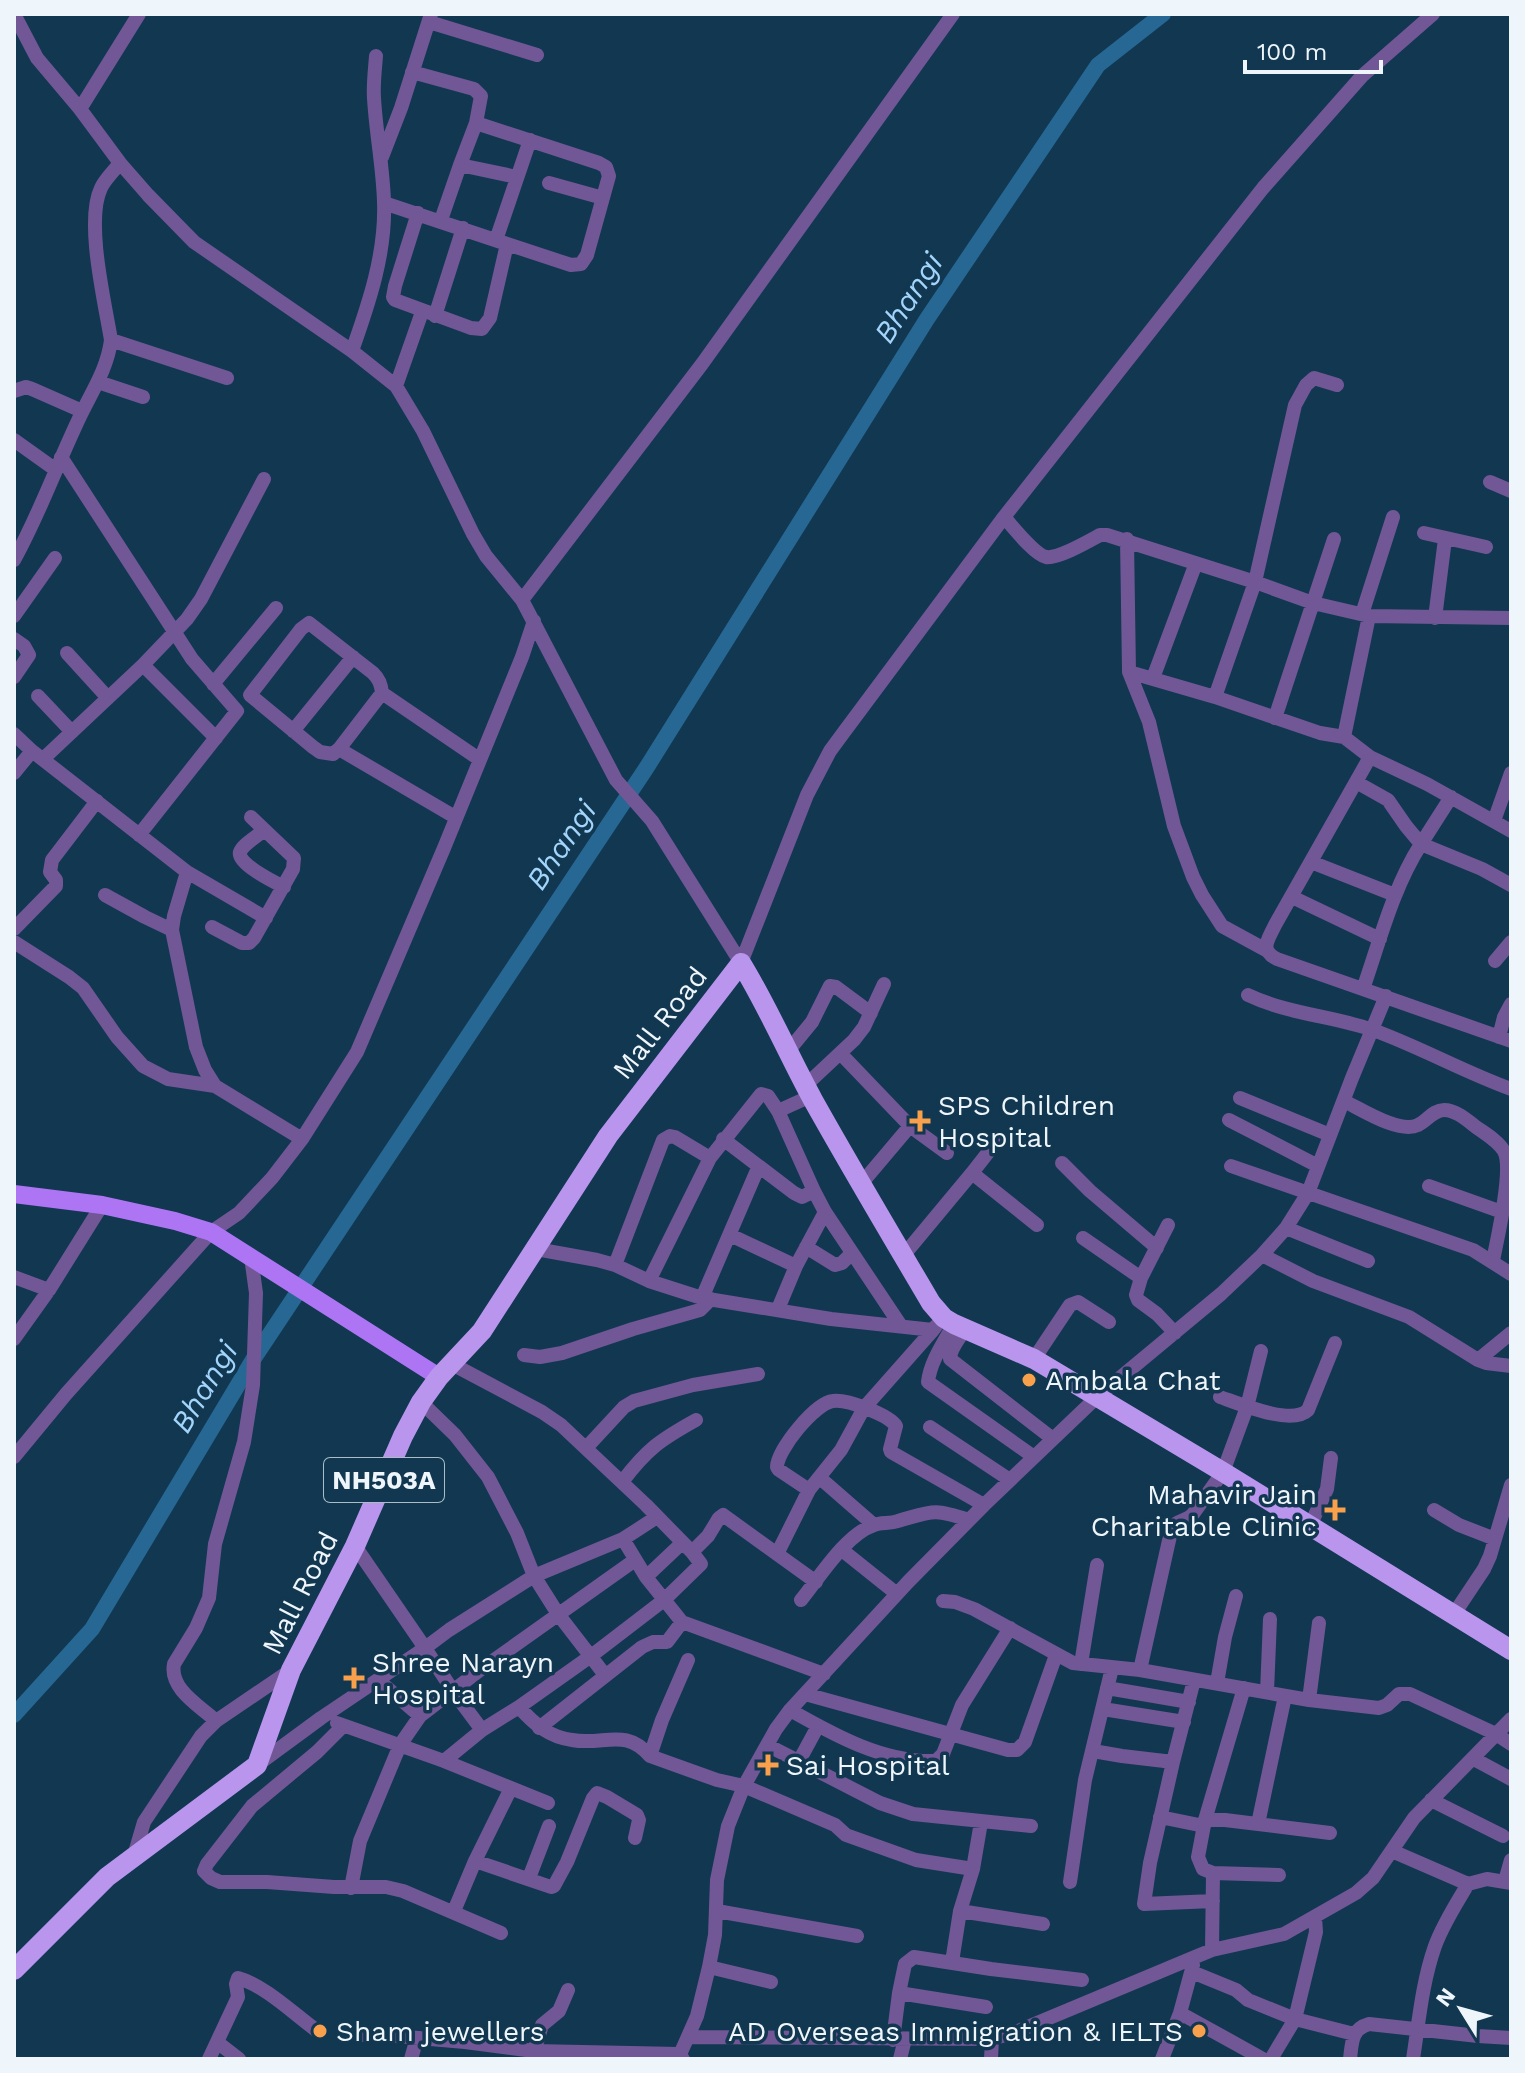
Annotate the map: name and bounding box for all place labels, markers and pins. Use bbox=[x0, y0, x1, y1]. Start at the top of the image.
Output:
place label: SPS Children Hospital bbox=[938, 1089, 1115, 1154]
marker: SPS Children Hospital bbox=[909, 1110, 931, 1132]
place label: Ambala Chat bbox=[1045, 1364, 1221, 1397]
marker: Ambala Chat bbox=[1020, 1371, 1038, 1389]
place label: Mahavir Jain Charitable Clinic bbox=[1091, 1478, 1317, 1543]
marker: Mahavir Jain Charitable Clinic bbox=[1324, 1499, 1346, 1521]
place label: Shree Narayn Hospital bbox=[372, 1646, 554, 1711]
marker: Shree Narayn Hospital bbox=[343, 1667, 365, 1689]
place label: Sai Hospital bbox=[786, 1749, 950, 1782]
marker: Sai Hospital bbox=[757, 1754, 779, 1776]
place label: Sham jewellers bbox=[336, 2015, 545, 2048]
place label: AD Overseas Immigration & IELTS bbox=[728, 2015, 1183, 2048]
marker: Sham jewellers bbox=[311, 2022, 329, 2040]
marker: AD Overseas Immigration & IELTS bbox=[1190, 2022, 1208, 2040]

